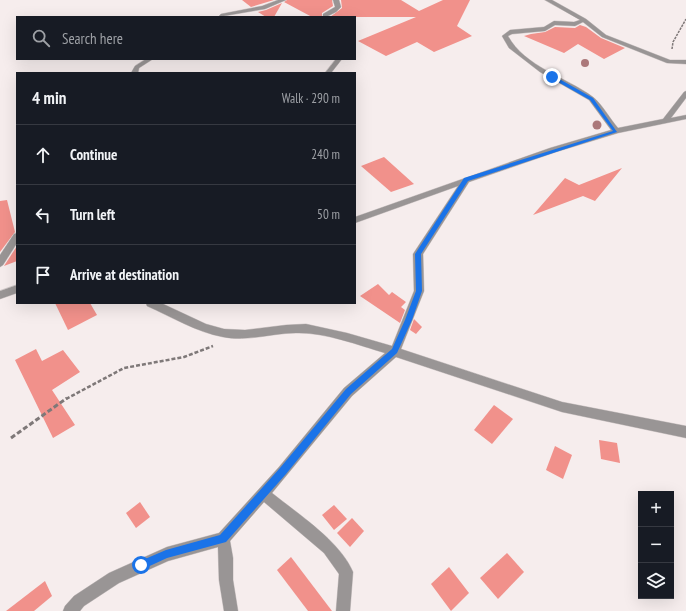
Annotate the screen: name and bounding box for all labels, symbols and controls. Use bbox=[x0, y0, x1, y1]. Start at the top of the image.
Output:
search box bbox=[16, 16, 356, 60]
icon: search bbox=[30, 27, 52, 49]
text: Search here bbox=[62, 29, 123, 48]
route end bbox=[543, 68, 561, 86]
text: 4 min bbox=[32, 87, 66, 109]
text: Walk · 290 m bbox=[282, 90, 340, 107]
icon: ahead bbox=[32, 144, 54, 166]
text: Continue bbox=[70, 145, 117, 164]
text: 240 m bbox=[311, 146, 340, 163]
icon: left bbox=[32, 204, 54, 226]
text: Turn left bbox=[70, 205, 115, 224]
text: 50 m bbox=[317, 206, 340, 223]
icon: arrive bbox=[32, 264, 54, 286]
text: Arrive at destination bbox=[70, 265, 179, 284]
map controls bbox=[638, 491, 674, 599]
button: + bbox=[638, 491, 674, 527]
button: − bbox=[638, 527, 674, 563]
route start bbox=[132, 556, 150, 574]
button: layers bbox=[638, 563, 674, 599]

